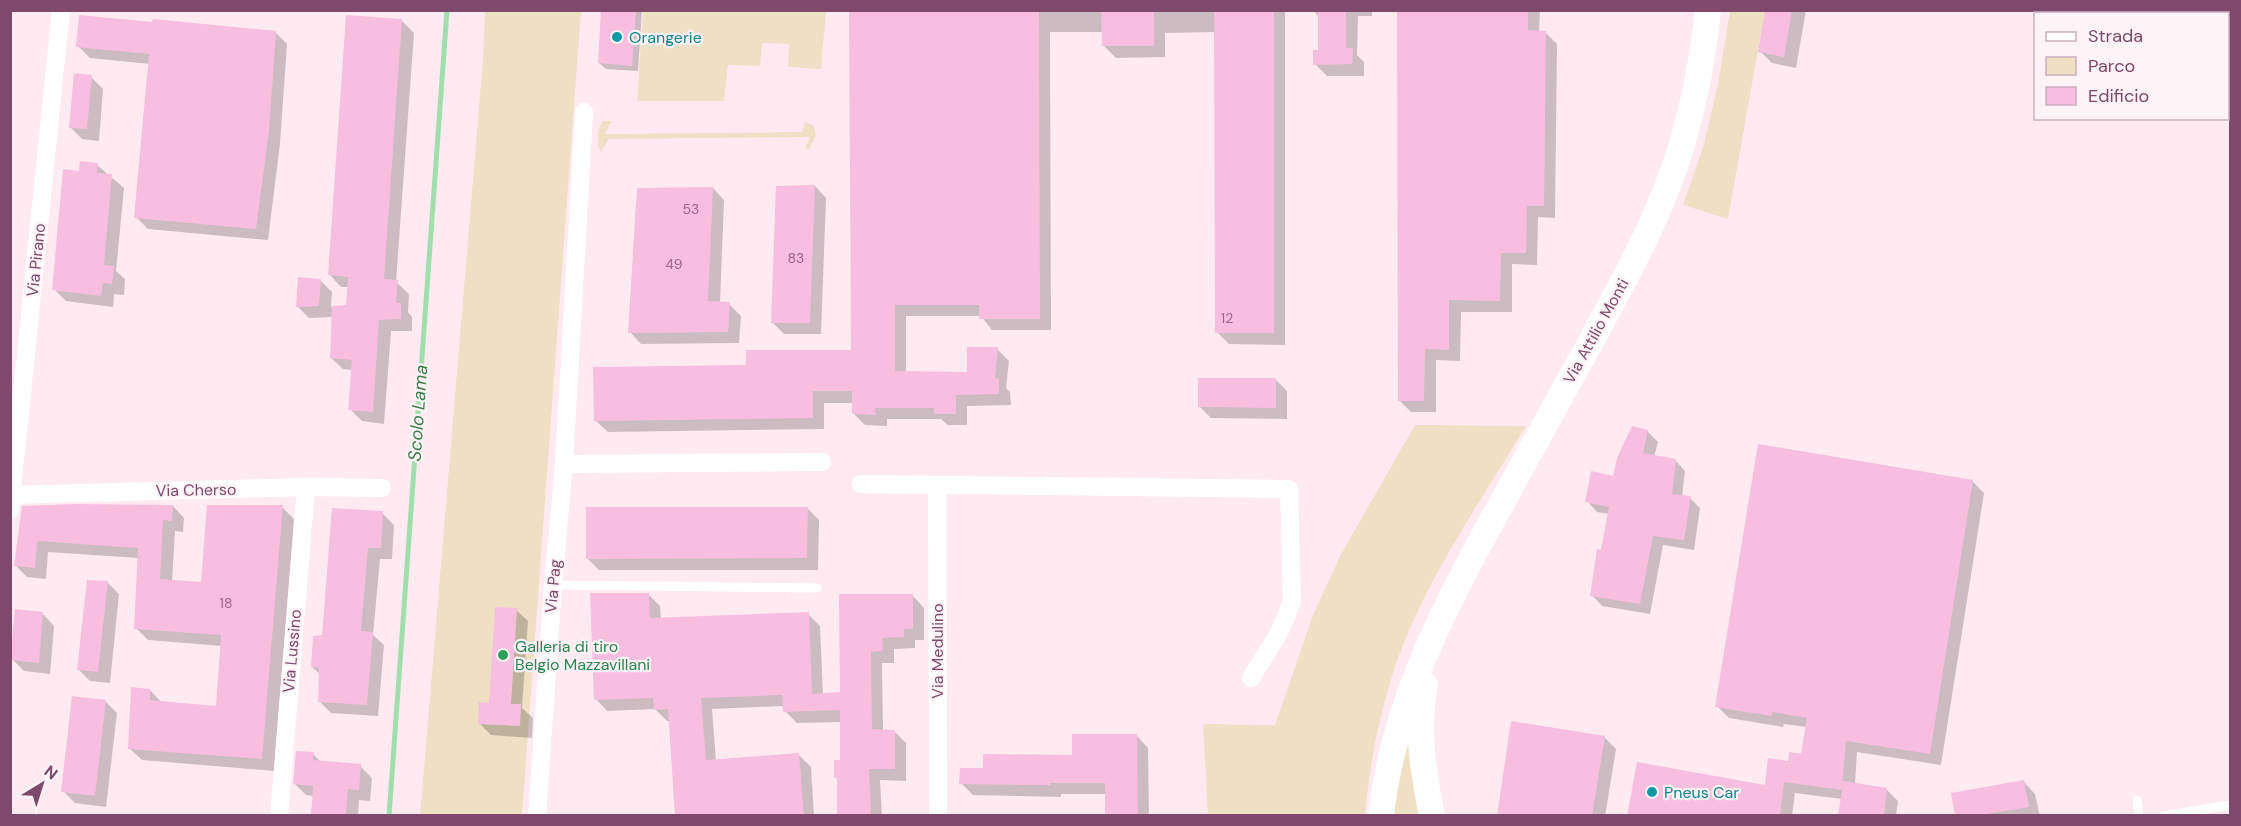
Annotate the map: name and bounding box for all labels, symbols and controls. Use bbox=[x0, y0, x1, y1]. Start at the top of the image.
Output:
legend bbox=[2034, 12, 2229, 120]
text: Strada bbox=[2088, 24, 2143, 48]
place label: Orangerie bbox=[629, 27, 702, 48]
marker: Orangerie bbox=[610, 30, 624, 44]
text: Parco bbox=[2088, 54, 2135, 78]
text: Edificio bbox=[2088, 84, 2149, 108]
house number: 53 bbox=[683, 200, 699, 218]
street label: Via Pirano bbox=[22, 222, 50, 298]
house number: 83 bbox=[788, 249, 804, 267]
house number: 49 bbox=[665, 255, 683, 273]
street label: Via Attilio Monti bbox=[1558, 275, 1634, 387]
house number: 12 bbox=[1221, 309, 1233, 327]
water label: Scolo Lama bbox=[403, 364, 433, 462]
street label: Via Cherso bbox=[155, 479, 237, 501]
street label: Via Pag bbox=[540, 558, 566, 614]
house number: 18 bbox=[220, 594, 232, 612]
street label: Via Medulino bbox=[927, 603, 948, 699]
street label: Via Lussino bbox=[278, 608, 306, 694]
place label: Galleria di tiro Belgio Mazzavillani bbox=[515, 636, 650, 675]
marker: Galleria di tiro Belgio Mazzavillani bbox=[496, 648, 510, 662]
north arrow bbox=[12, 754, 72, 814]
text: N bbox=[40, 761, 62, 784]
place label: Pneus Car bbox=[1664, 782, 1739, 803]
marker: Pneus Car bbox=[1645, 785, 1659, 799]

